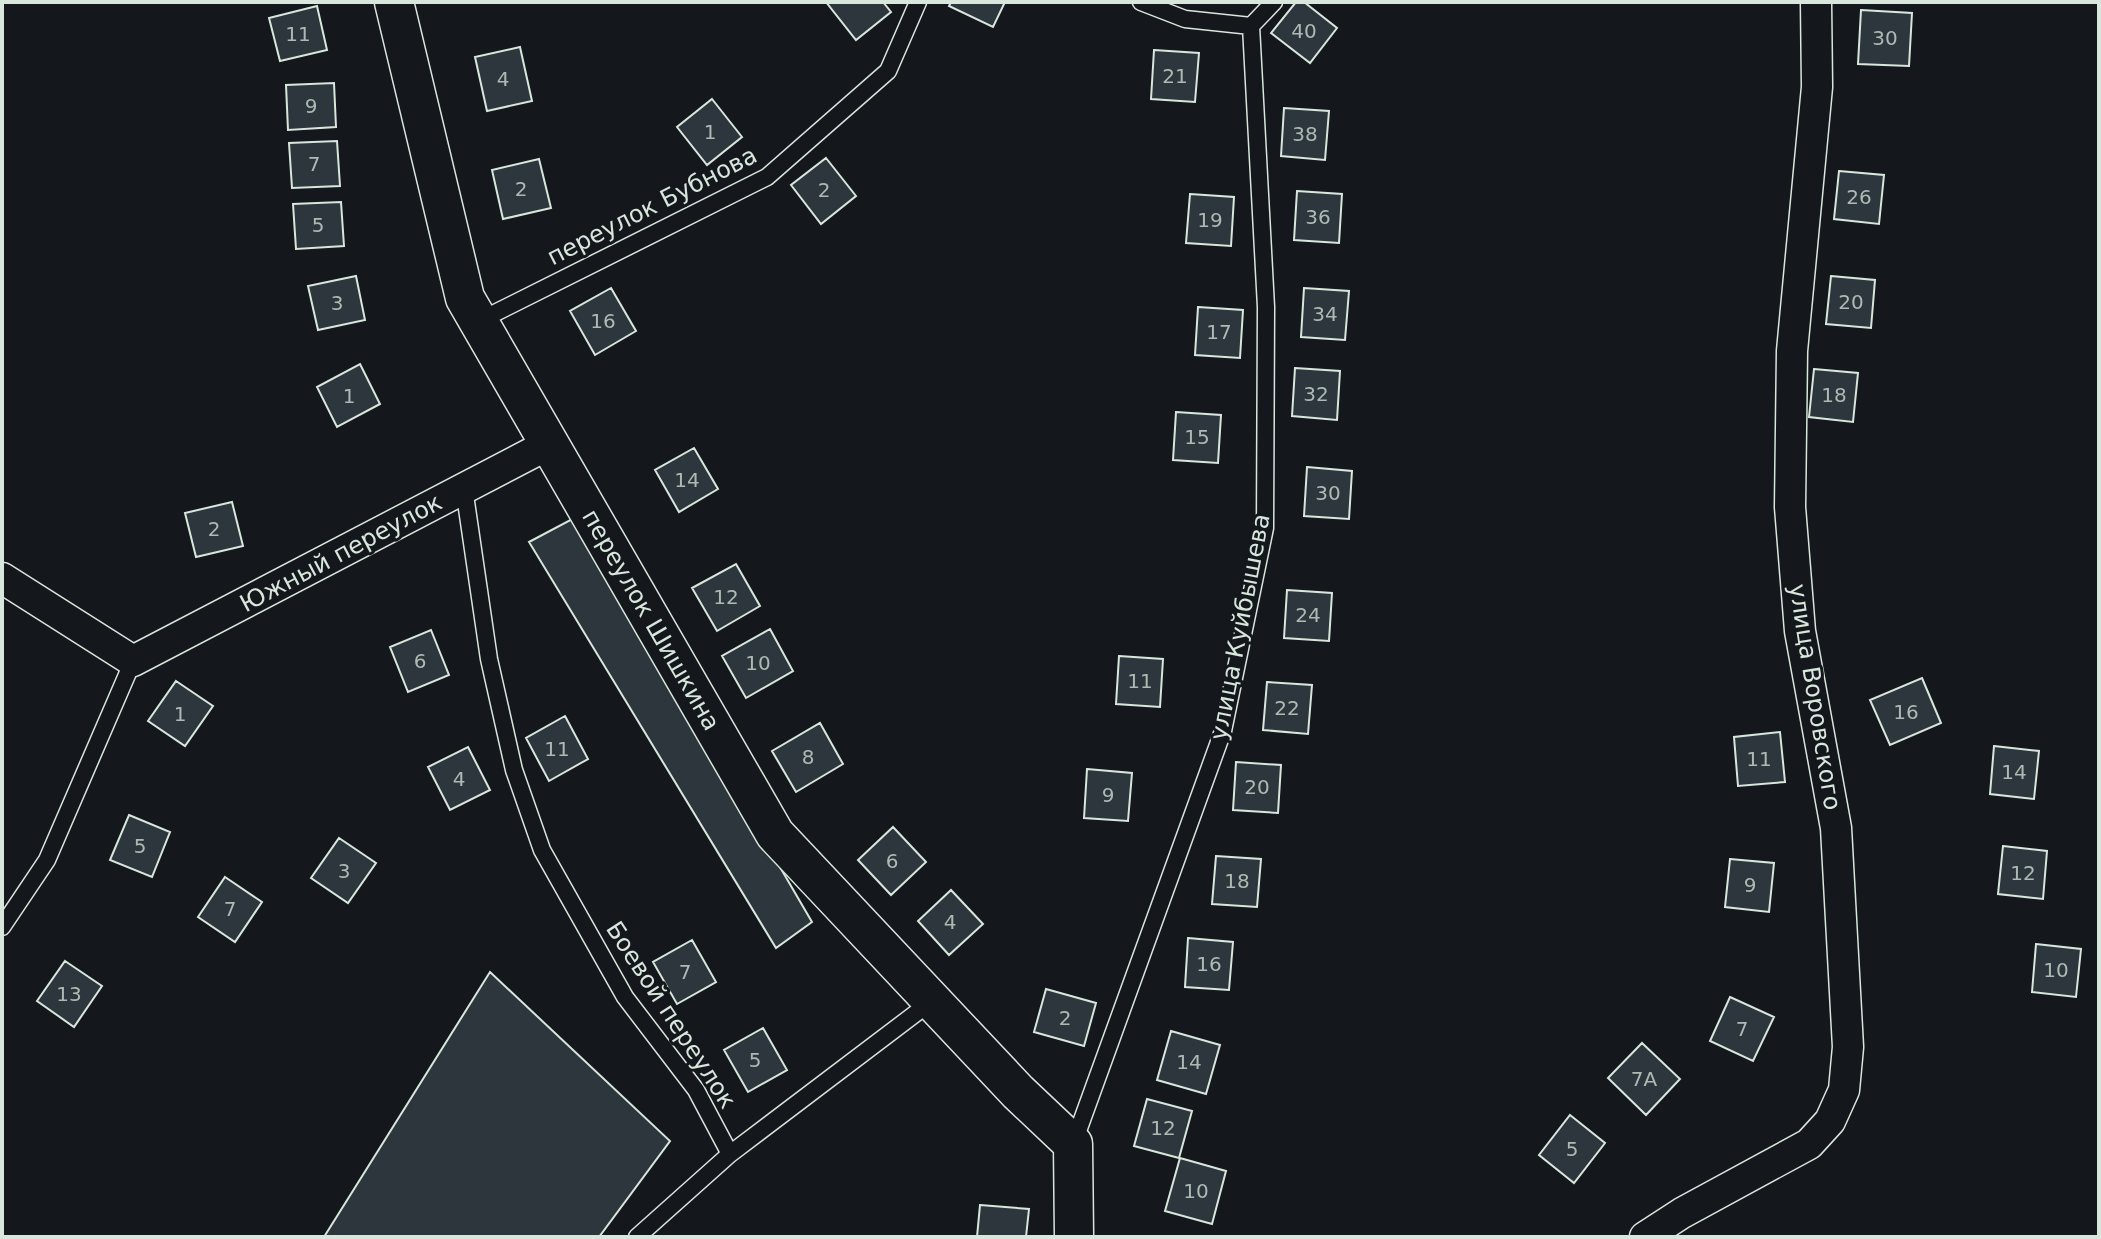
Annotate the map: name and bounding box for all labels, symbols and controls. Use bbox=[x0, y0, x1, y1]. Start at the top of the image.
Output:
house number: 40 bbox=[1291, 19, 1317, 43]
house number: 11 bbox=[285, 22, 311, 46]
house number: 30 bbox=[1872, 26, 1898, 50]
house number: 21 bbox=[1162, 64, 1188, 88]
house number: 4 bbox=[497, 67, 509, 91]
house number: 9 bbox=[305, 94, 317, 118]
house number: 1 bbox=[704, 120, 716, 144]
house number: 38 bbox=[1292, 122, 1318, 146]
street label: переулок Бубнова bbox=[543, 141, 761, 271]
house number: 7 bbox=[308, 152, 320, 176]
house number: 2 bbox=[515, 177, 527, 201]
house number: 2 bbox=[818, 178, 830, 202]
house number: 26 bbox=[1846, 185, 1872, 209]
house number: 36 bbox=[1305, 205, 1331, 229]
house number: 19 bbox=[1197, 208, 1223, 232]
house number: 5 bbox=[312, 213, 324, 237]
house number: 20 bbox=[1838, 290, 1864, 314]
house number: 3 bbox=[331, 291, 343, 315]
house number: 34 bbox=[1312, 302, 1338, 326]
house number: 16 bbox=[590, 309, 616, 333]
house number: 17 bbox=[1206, 320, 1232, 344]
house number: 32 bbox=[1303, 382, 1329, 406]
house number: 18 bbox=[1821, 383, 1847, 407]
house number: 1 bbox=[343, 384, 355, 408]
house number: 15 bbox=[1184, 425, 1210, 449]
house number: 14 bbox=[674, 468, 700, 492]
house number: 30 bbox=[1315, 481, 1341, 505]
street label: Южный переулок bbox=[235, 488, 447, 618]
street label: переулок Шишкина bbox=[576, 505, 726, 735]
street label: улица Куйбышева bbox=[1204, 511, 1276, 743]
house number: 2 bbox=[208, 517, 220, 541]
street label: улица Воровского bbox=[1783, 582, 1847, 812]
house number: 12 bbox=[713, 585, 739, 609]
house number: 24 bbox=[1295, 603, 1321, 627]
house number: 6 bbox=[414, 649, 426, 673]
house number: 10 bbox=[745, 651, 771, 675]
house number: 11 bbox=[1127, 669, 1153, 693]
house number: 22 bbox=[1274, 696, 1300, 720]
house number: 16 bbox=[1893, 700, 1919, 724]
house number: 1 bbox=[174, 702, 186, 726]
house number: 11 bbox=[544, 737, 570, 761]
house number: 8 bbox=[802, 745, 814, 769]
house number: 11 bbox=[1746, 747, 1772, 771]
house number: 14 bbox=[2001, 760, 2027, 784]
house number: 4 bbox=[453, 767, 465, 791]
house number: 20 bbox=[1244, 775, 1270, 799]
house number: 9 bbox=[1102, 783, 1114, 807]
house number: 5 bbox=[134, 834, 146, 858]
house number: 6 bbox=[886, 849, 898, 873]
house number: 3 bbox=[338, 859, 350, 883]
house number: 12 bbox=[2010, 861, 2036, 885]
house number: 18 bbox=[1224, 869, 1250, 893]
house number: 9 bbox=[1744, 873, 1756, 897]
house number: 7 bbox=[224, 897, 236, 921]
house number: 4 bbox=[944, 910, 956, 934]
street label: Боевой переулок bbox=[600, 916, 742, 1114]
house number: 16 bbox=[1196, 952, 1222, 976]
house number: 10 bbox=[2043, 958, 2069, 982]
house number: 7 bbox=[679, 960, 691, 984]
house number: 13 bbox=[56, 982, 82, 1006]
house number: 2 bbox=[1059, 1006, 1071, 1030]
house number: 7 bbox=[1736, 1017, 1748, 1041]
house number: 5 bbox=[749, 1048, 761, 1072]
house number: 14 bbox=[1176, 1050, 1202, 1074]
house number: 7А bbox=[1631, 1067, 1658, 1091]
house number: 12 bbox=[1150, 1116, 1176, 1140]
house number: 5 bbox=[1566, 1137, 1578, 1161]
house number: 10 bbox=[1183, 1179, 1209, 1203]

